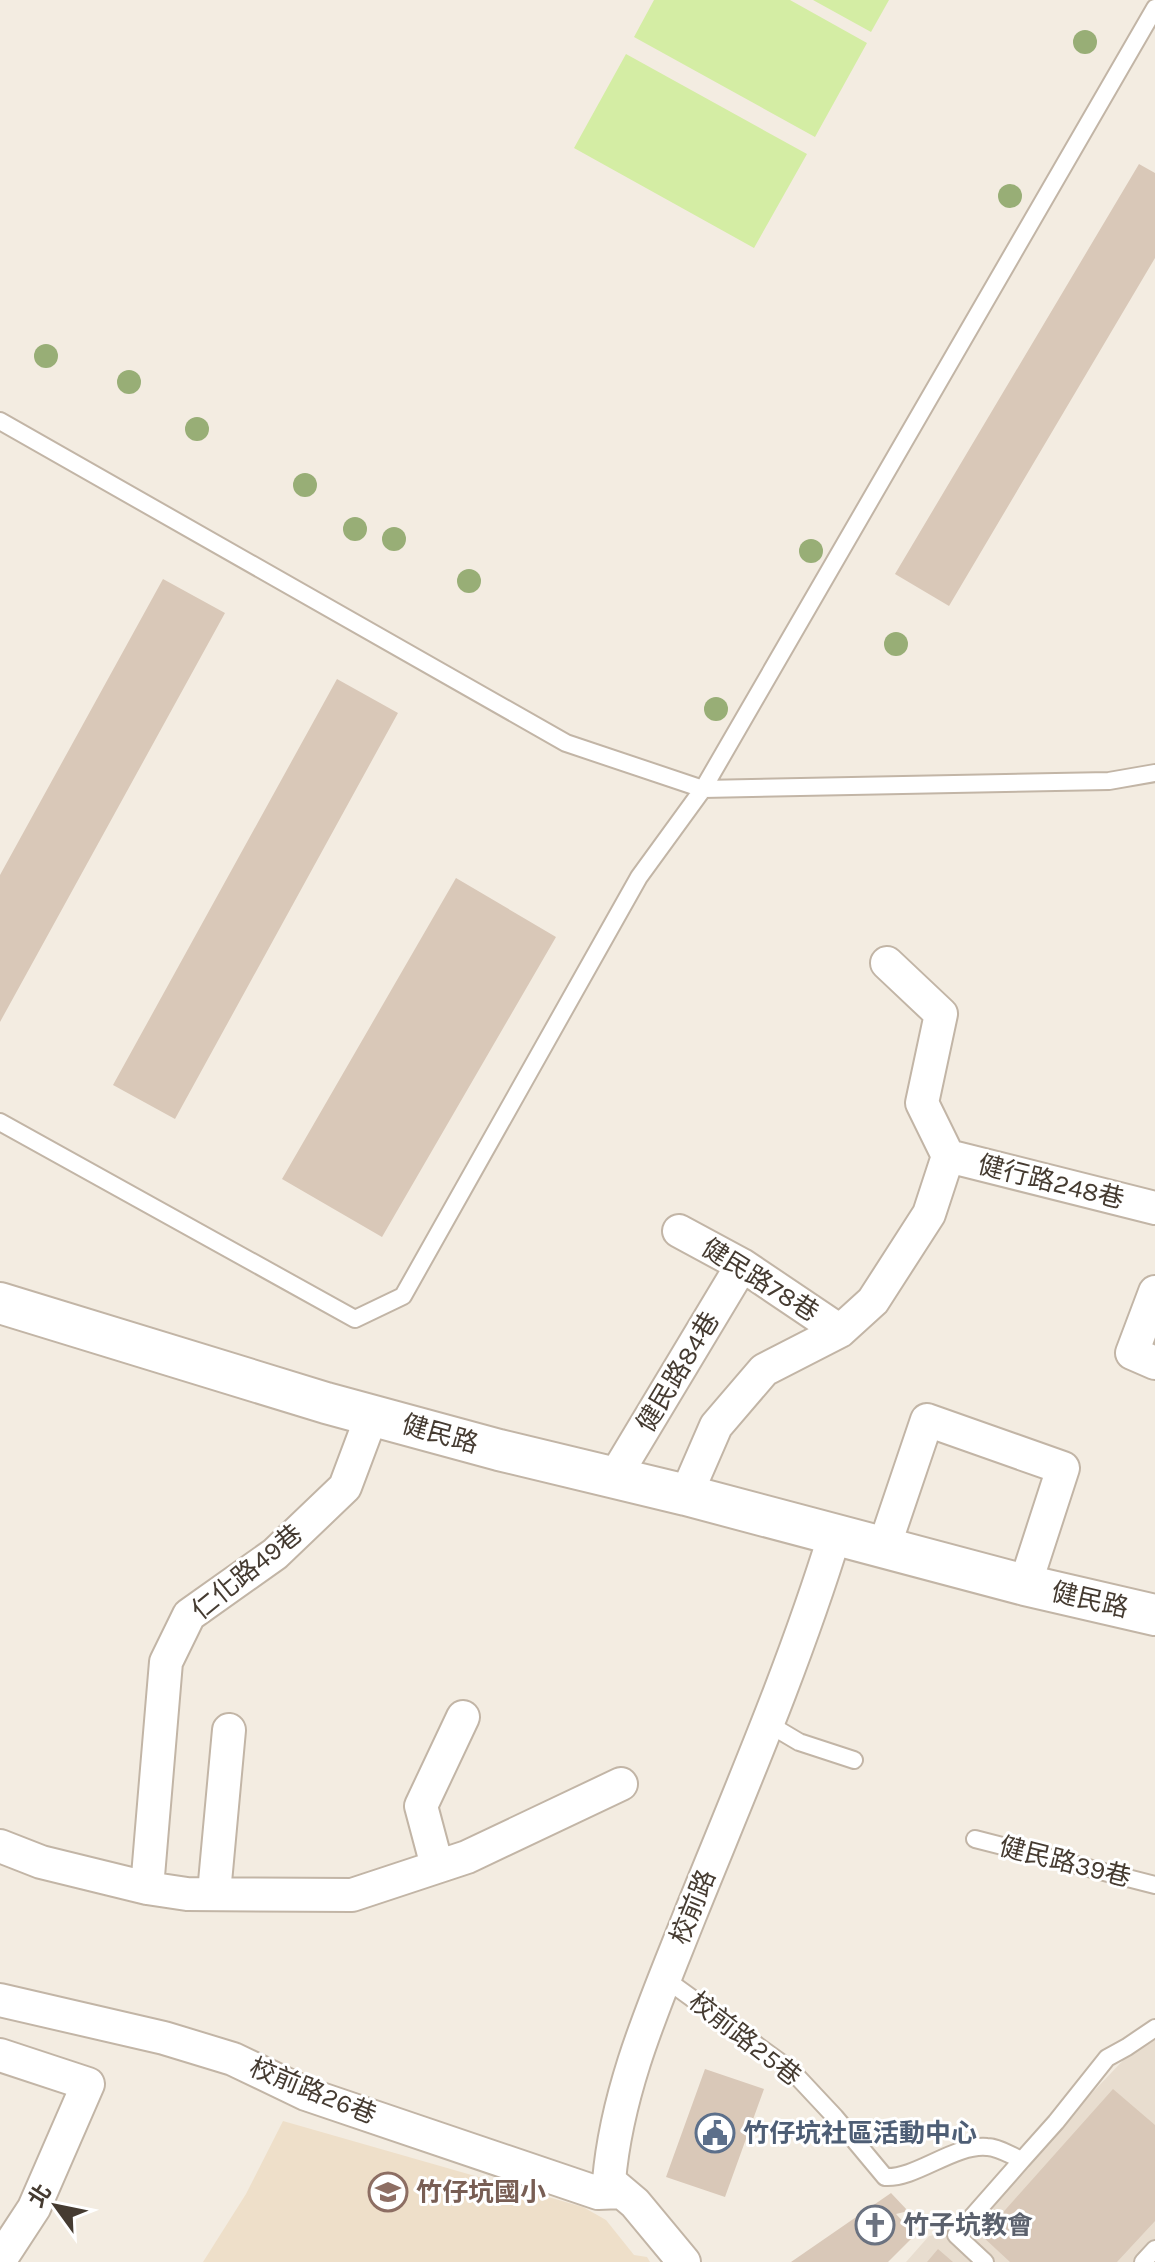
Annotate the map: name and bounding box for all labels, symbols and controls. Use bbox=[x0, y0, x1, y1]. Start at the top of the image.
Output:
street label: 健行路248巷 bbox=[975, 1149, 1127, 1215]
street label: 健民路78巷 bbox=[696, 1232, 824, 1328]
street label: 健民路84巷 bbox=[630, 1306, 726, 1438]
street label: 健民路 bbox=[398, 1408, 482, 1460]
street label: 仁化路49巷 bbox=[185, 1518, 309, 1626]
street label: 健民路 bbox=[1049, 1576, 1131, 1624]
street label: 健民路39巷 bbox=[996, 1831, 1134, 1893]
street label: 校前路 bbox=[664, 1865, 722, 1949]
street label: 校前路25巷 bbox=[683, 1986, 807, 2092]
street label: 校前路26巷 bbox=[245, 2052, 381, 2130]
public building icon: 竹仔坑社區活動中心 bbox=[694, 2112, 736, 2154]
place label: 竹仔坑社區活動中心 bbox=[743, 2118, 977, 2149]
north arrow bbox=[16, 2166, 96, 2246]
school or university icon: 竹仔坑國小 bbox=[367, 2171, 409, 2213]
place label: 竹仔坑國小 bbox=[416, 2177, 546, 2208]
text: 北 bbox=[23, 2179, 57, 2212]
church icon: 竹子坑教會 bbox=[854, 2204, 896, 2246]
place label: 竹子坑教會 bbox=[903, 2210, 1033, 2241]

